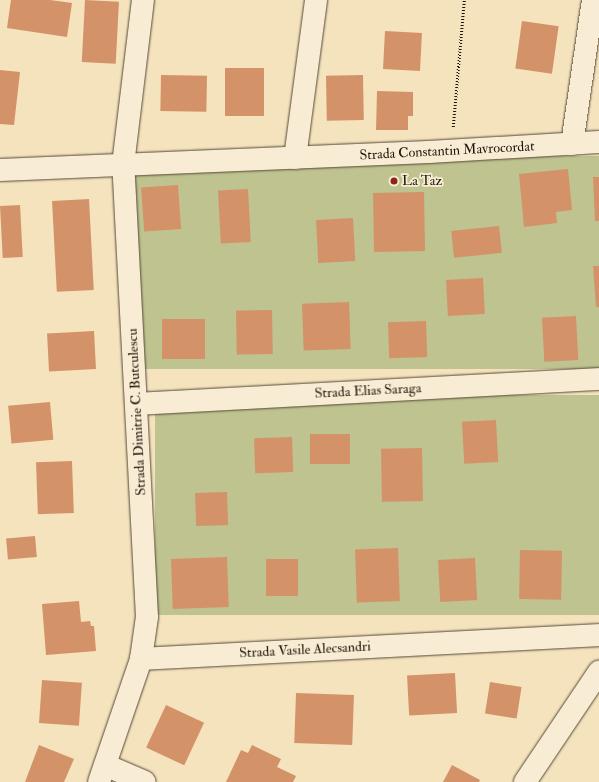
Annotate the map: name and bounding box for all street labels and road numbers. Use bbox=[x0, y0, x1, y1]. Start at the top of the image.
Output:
street label: Strada Constantin Mavrocordat bbox=[359, 138, 535, 164]
street label: Strada Dimitrie C. Butculescu bbox=[124, 328, 150, 496]
street label: Strada Elias Saraga bbox=[314, 380, 422, 402]
street label: Strada Vasile Alecsandri bbox=[239, 638, 371, 662]

